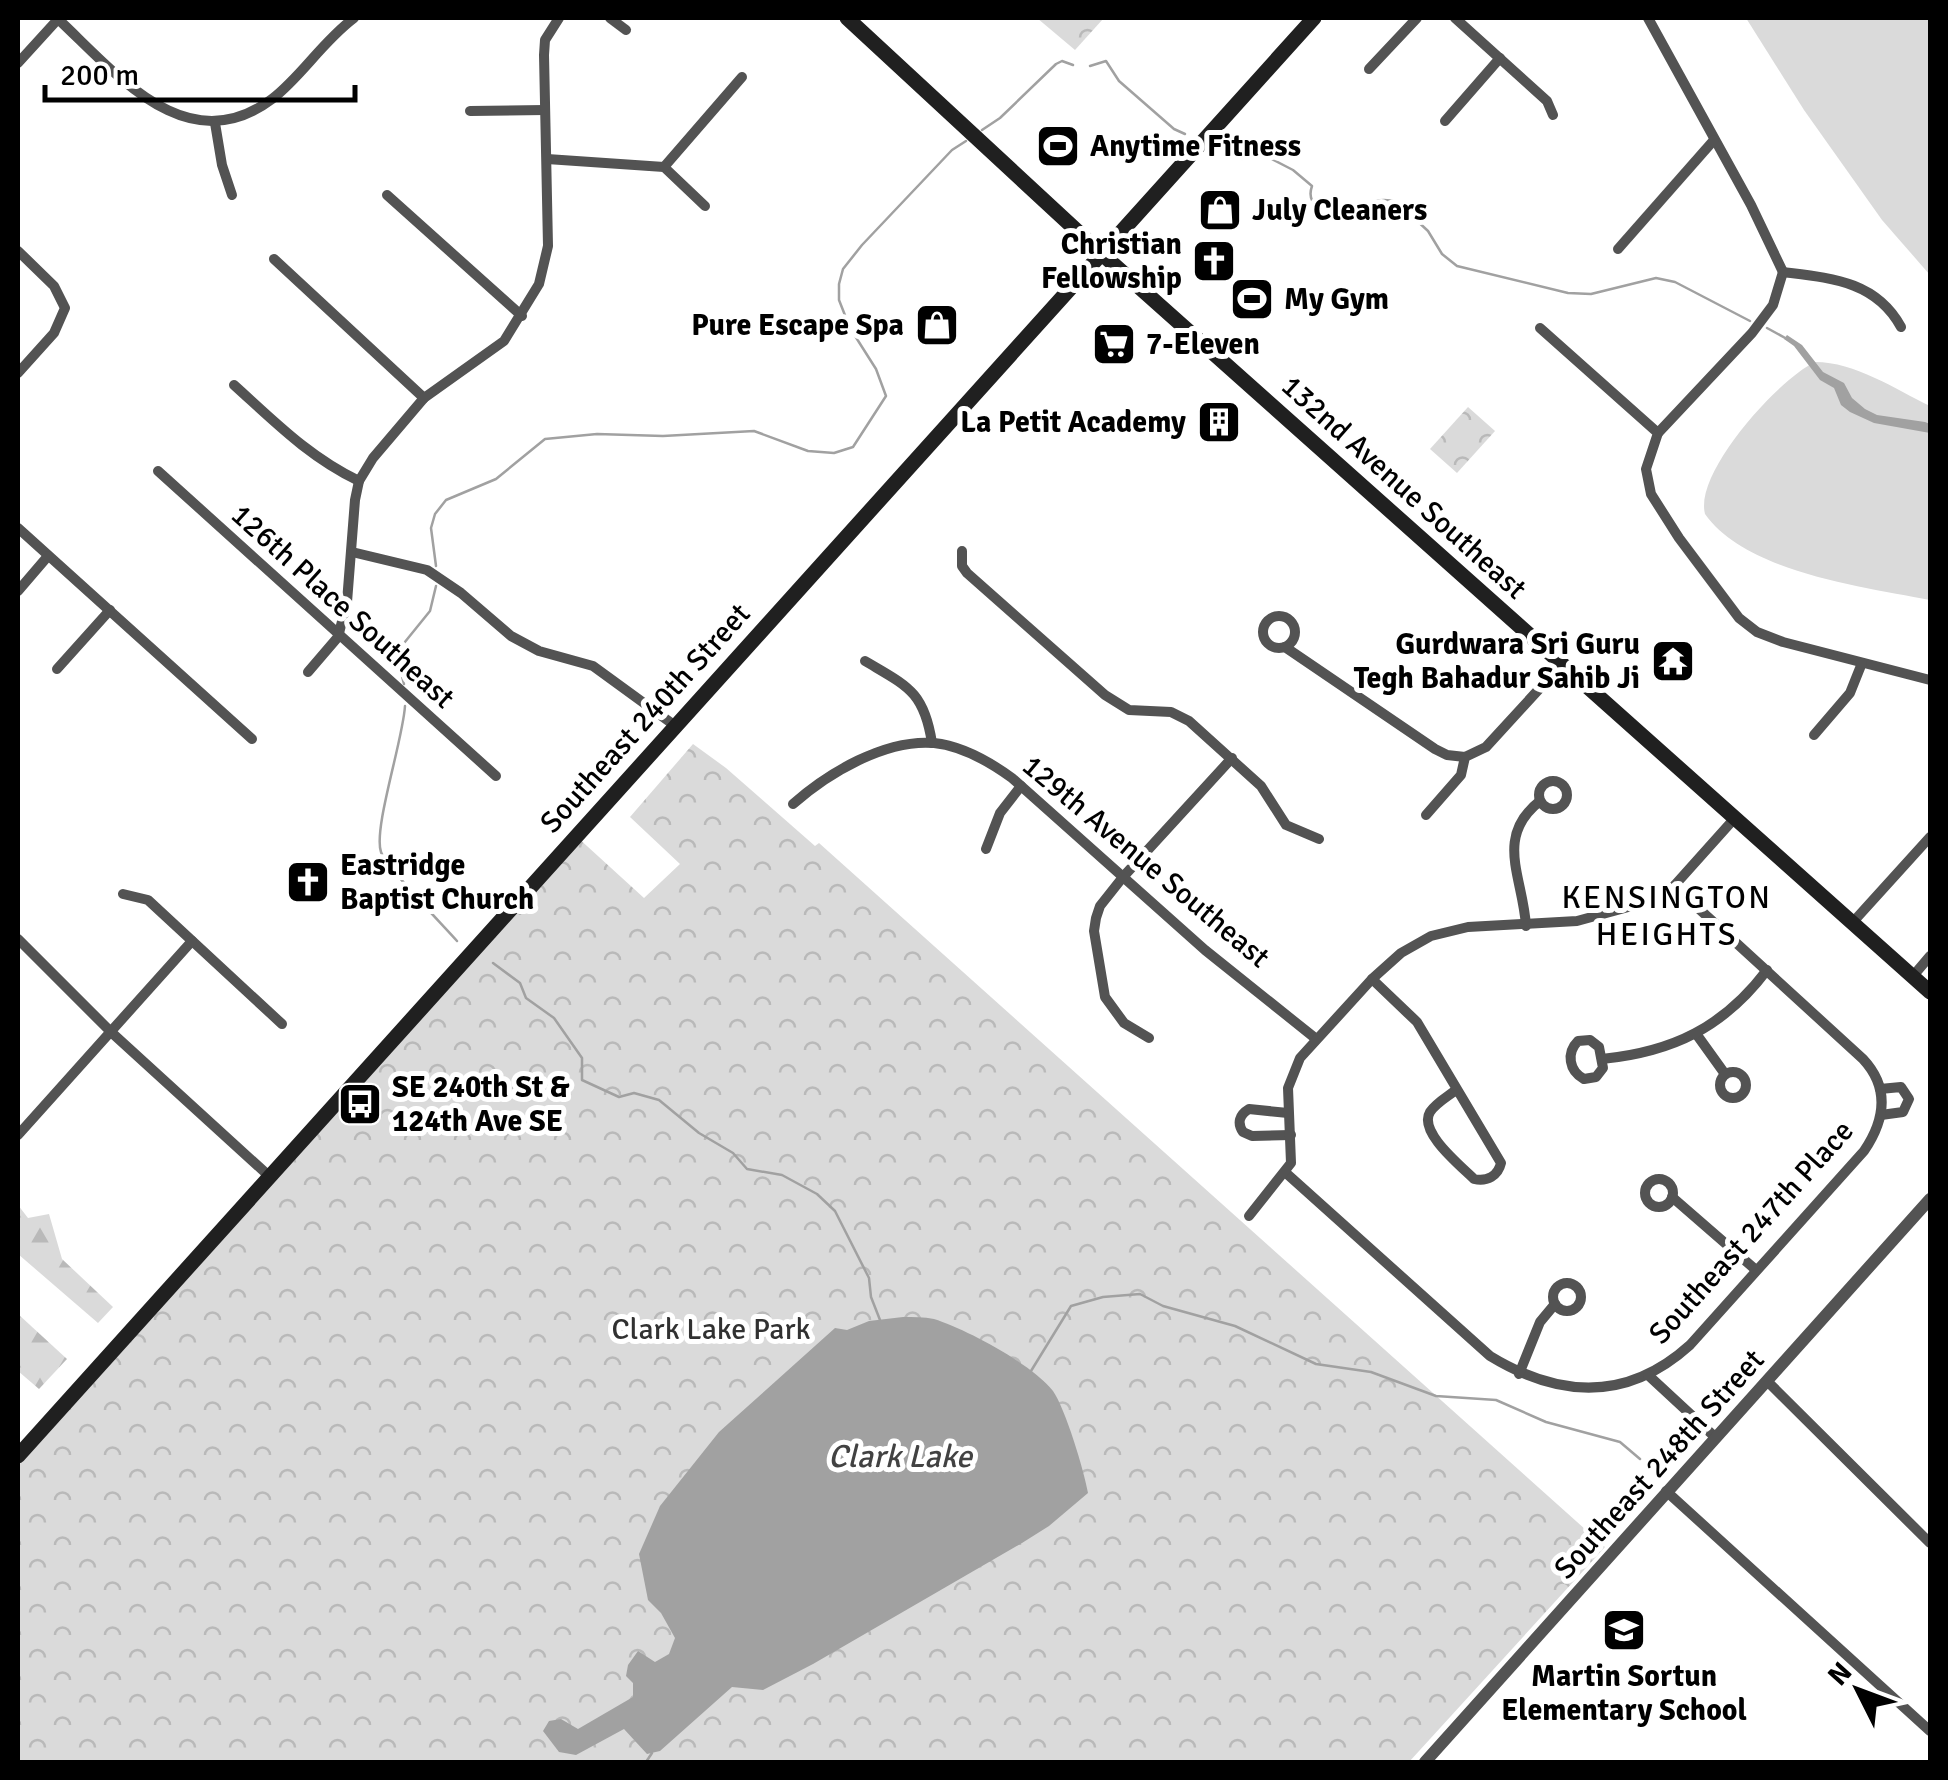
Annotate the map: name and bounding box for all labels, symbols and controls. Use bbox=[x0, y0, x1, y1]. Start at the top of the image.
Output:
scale bar bbox=[45, 40, 355, 102]
text: 200 m bbox=[60, 57, 139, 94]
sports icon: Anytime Fitness bbox=[1035, 123, 1081, 169]
place label: Anytime Fitness bbox=[1090, 128, 1301, 165]
shop icon: July Cleaners bbox=[1197, 187, 1243, 233]
place label: July Cleaners bbox=[1252, 192, 1427, 229]
place label: Christian Fellowship bbox=[1041, 226, 1182, 297]
church icon: Christian Fellowship bbox=[1191, 238, 1237, 284]
sports icon: My Gym bbox=[1229, 276, 1275, 322]
place label: My Gym bbox=[1284, 281, 1389, 318]
shop icon: Pure Escape Spa bbox=[914, 302, 960, 348]
place label: Pure Escape Spa bbox=[691, 307, 904, 344]
supermarket icon: 7-Eleven bbox=[1091, 321, 1137, 367]
place label: 7-Eleven bbox=[1146, 326, 1260, 363]
street label: 132nd Avenue Southeast bbox=[1273, 367, 1534, 607]
building icon: La Petit Academy bbox=[1196, 399, 1242, 445]
place label: La Petit Academy bbox=[960, 404, 1186, 441]
street label: 126th Place Southeast bbox=[223, 496, 462, 716]
street label: Southeast 240th Street bbox=[533, 596, 758, 841]
place label: Gurdwara Sri Guru Tegh Bahadur Sahib Ji bbox=[1354, 626, 1640, 697]
temple icon: Gurdwara Sri Guru Tegh Bahadur Sahib Ji bbox=[1650, 638, 1696, 684]
street label: 129th Avenue Southeast bbox=[1014, 747, 1277, 976]
place label: Eastridge Baptist Church bbox=[340, 847, 534, 918]
church icon: Eastridge Baptist Church bbox=[285, 859, 331, 905]
district label: KENSINGTON HEIGHTS bbox=[1561, 878, 1773, 954]
place label: SE 240th St & 124th Ave SE bbox=[392, 1069, 570, 1140]
bus stop icon: SE 240th St & 124th Ave SE bbox=[337, 1081, 383, 1127]
street label: Southeast 247th Place bbox=[1641, 1113, 1861, 1352]
park label: Clark Lake Park bbox=[611, 1311, 811, 1348]
street label: Southeast 248th Street bbox=[1547, 1342, 1772, 1587]
water label: Clark Lake bbox=[828, 1437, 974, 1476]
school or university icon: Martin Sortun Elementary School bbox=[1601, 1607, 1647, 1653]
north arrow bbox=[1808, 1640, 1908, 1740]
text: N bbox=[1821, 1655, 1859, 1693]
place label: Martin Sortun Elementary School bbox=[1501, 1658, 1747, 1729]

